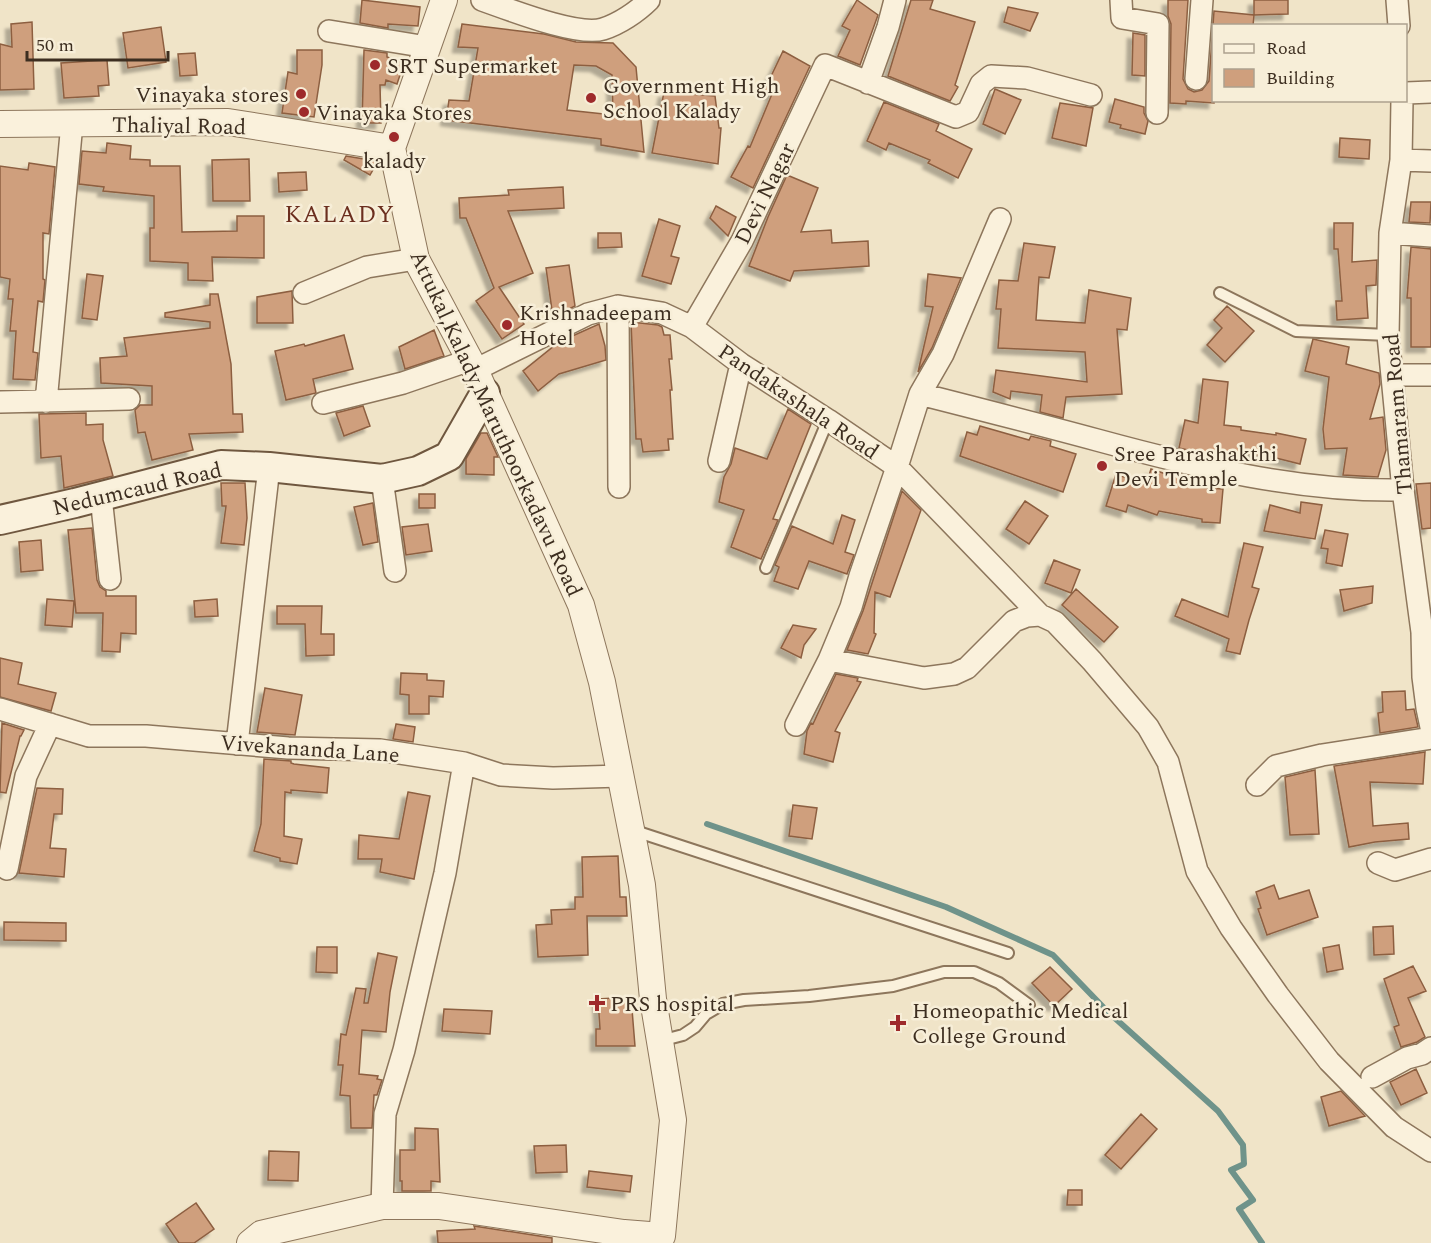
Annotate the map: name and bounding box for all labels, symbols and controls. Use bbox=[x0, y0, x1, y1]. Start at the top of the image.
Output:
scale bar bbox=[27, 24, 168, 62]
legend bbox=[1212, 24, 1407, 102]
text: 50 m bbox=[36, 32, 74, 59]
text: Road bbox=[1266, 35, 1307, 62]
place label: SRT Supermarket bbox=[387, 50, 558, 83]
marker: SRT Supermarket bbox=[368, 58, 382, 72]
text: Building bbox=[1266, 65, 1335, 92]
place label: Government High School Kalady bbox=[603, 70, 780, 128]
place label: Vinayaka stores bbox=[135, 79, 289, 112]
marker: Vinayaka stores bbox=[294, 87, 308, 101]
marker: Government High School Kalady bbox=[584, 91, 598, 105]
place label: Vinayaka Stores bbox=[316, 97, 472, 130]
marker: Vinayaka Stores bbox=[297, 105, 311, 119]
street label: Thaliyal Road bbox=[112, 109, 246, 144]
marker: kalady bbox=[387, 130, 401, 144]
street label: Devi Nagar bbox=[726, 137, 804, 250]
place label: kalady bbox=[363, 145, 427, 178]
district label: KALADY bbox=[284, 197, 396, 233]
street label: Attukal,Kalady,Maruthoorkadavu Road bbox=[401, 245, 591, 602]
place label: Krishnadeepam Hotel bbox=[519, 297, 672, 355]
marker: Krishnadeepam Hotel bbox=[500, 318, 514, 332]
street label: Thamaram Road bbox=[1375, 332, 1422, 496]
street label: Pandakashala Road bbox=[711, 336, 885, 468]
place label: Sree Parashakthi Devi Temple bbox=[1114, 438, 1277, 496]
street label: Nedumcaud Road bbox=[49, 454, 225, 525]
marker: Sree Parashakthi Devi Temple bbox=[1095, 459, 1109, 473]
street label: Vivekananda Lane bbox=[219, 727, 401, 772]
place label: PRS hospital bbox=[610, 988, 734, 1021]
marker: PRS hospital bbox=[588, 994, 606, 1012]
place label: Homeopathic Medical College Ground bbox=[912, 995, 1128, 1053]
marker: Homeopathic Medical College Ground bbox=[889, 1014, 907, 1032]

